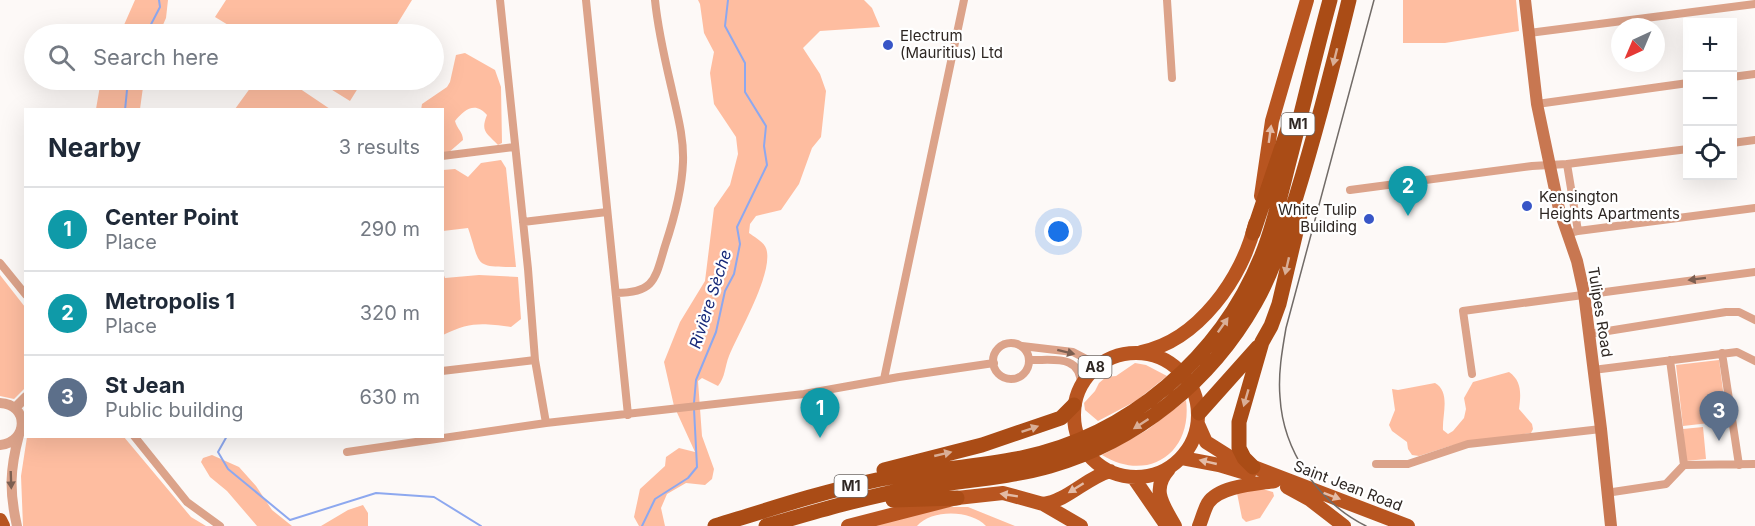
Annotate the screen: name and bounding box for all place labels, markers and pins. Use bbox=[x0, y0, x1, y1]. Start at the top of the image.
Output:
place label: Electrum (Mauritius) Ltd bbox=[900, 26, 1003, 62]
marker: Electrum (Mauritius) Ltd bbox=[881, 38, 895, 52]
pin: 2 bbox=[1388, 166, 1428, 216]
place label: Kensington Heights Apartments bbox=[1539, 187, 1680, 223]
marker: Kensington Heights Apartments bbox=[1520, 199, 1534, 213]
place label: White Tulip Building bbox=[1278, 200, 1357, 236]
marker: White Tulip Building bbox=[1362, 212, 1376, 226]
pin: 1 bbox=[800, 388, 840, 438]
pin: 3 bbox=[1700, 392, 1738, 441]

